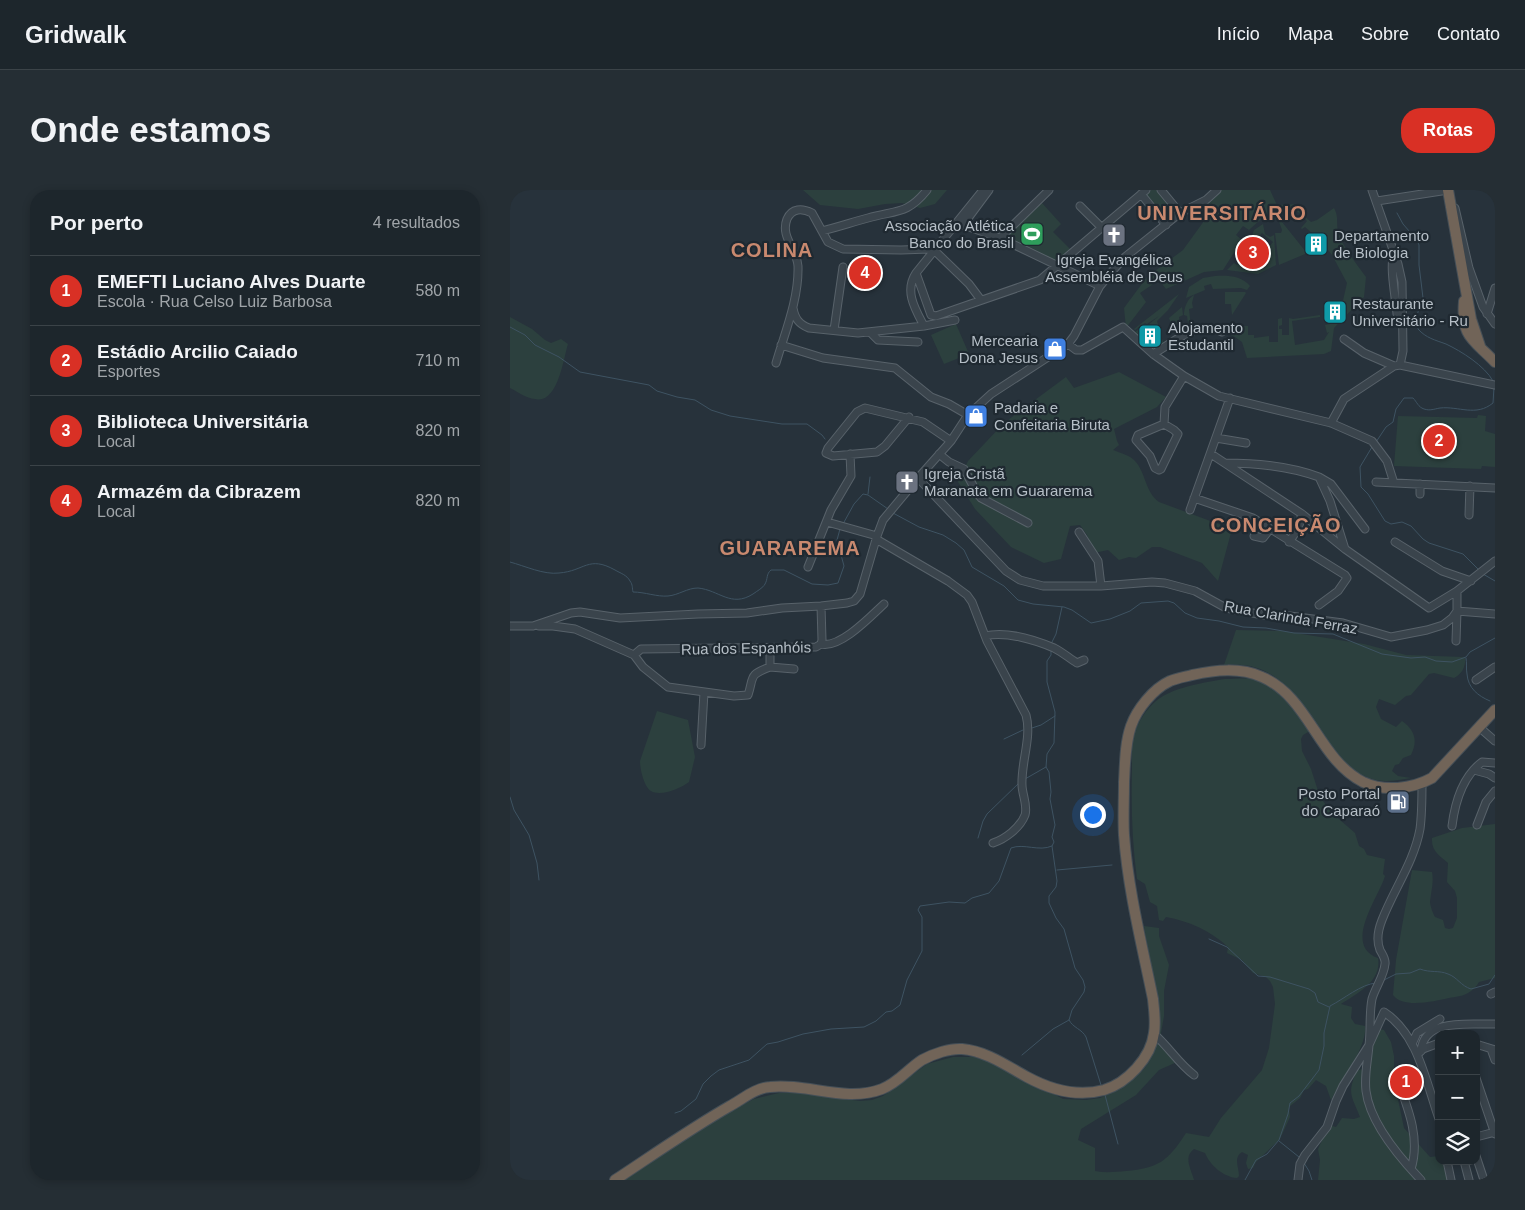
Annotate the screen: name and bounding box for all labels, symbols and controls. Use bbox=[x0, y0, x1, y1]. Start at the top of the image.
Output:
text: Gridwalk bbox=[25, 21, 126, 48]
text: Início bbox=[1217, 24, 1260, 44]
text: Mapa bbox=[1288, 24, 1333, 44]
text: Sobre bbox=[1361, 24, 1409, 44]
text: Contato bbox=[1437, 24, 1500, 44]
button: Rotas bbox=[1401, 108, 1495, 153]
text: Onde estamos bbox=[30, 110, 271, 149]
district label: UNIVERSITÁRIO bbox=[1137, 202, 1307, 224]
text: Por perto bbox=[50, 211, 143, 234]
text: 4 resultados bbox=[373, 214, 460, 231]
place label: Associação Atlética Banco do Brasil bbox=[885, 217, 1015, 251]
sports icon: Associação Atlética Banco do Brasil bbox=[1019, 221, 1045, 247]
church icon: Igreja Evangélica Assembléia de Deus bbox=[1101, 222, 1127, 248]
place label: Departamento de Biologia bbox=[1334, 227, 1429, 261]
building icon: Departamento de Biologia bbox=[1303, 231, 1329, 257]
pin: 3 bbox=[1237, 234, 1269, 272]
district label: COLINA bbox=[731, 239, 813, 261]
place label: Igreja Evangélica Assembléia de Deus bbox=[1045, 251, 1183, 285]
pin: 4 bbox=[849, 254, 881, 292]
text: EMEFTI Luciano Alves Duarte bbox=[97, 271, 366, 292]
text: 1 bbox=[62, 282, 70, 299]
text: 580 m bbox=[416, 282, 460, 299]
text: Escola · Rua Celso Luiz Barbosa bbox=[97, 293, 332, 310]
place label: Restaurante Universitário - Ru bbox=[1352, 295, 1468, 329]
building icon: Restaurante Universitário - Ru bbox=[1322, 299, 1348, 325]
place label: Alojamento Estudantil bbox=[1168, 319, 1243, 353]
building icon: Alojamento Estudantil bbox=[1137, 323, 1163, 349]
place label: Mercearia Dona Jesus bbox=[959, 332, 1039, 366]
shop icon: Mercearia Dona Jesus bbox=[1042, 336, 1068, 362]
text: Estádio Arcilio Caiado bbox=[97, 341, 298, 362]
text: 2 bbox=[62, 352, 70, 369]
text: 710 m bbox=[416, 352, 460, 369]
text: Esportes bbox=[97, 363, 160, 380]
place label: Padaria e Confeitaria Biruta bbox=[994, 399, 1111, 433]
shop icon: Padaria e Confeitaria Biruta bbox=[963, 403, 989, 429]
text: Biblioteca Universitária bbox=[97, 411, 308, 432]
text: 3 bbox=[62, 422, 70, 439]
text: 820 m bbox=[416, 422, 460, 439]
pin: 2 bbox=[1423, 422, 1455, 460]
text: Local bbox=[97, 433, 135, 450]
place label: Igreja Cristã Maranata em Guararema bbox=[924, 465, 1093, 499]
church icon: Igreja Cristã Maranata em Guararema bbox=[894, 469, 920, 495]
text: Armazém da Cibrazem bbox=[97, 481, 301, 502]
text: 4 bbox=[62, 492, 70, 509]
text: 820 m bbox=[416, 492, 460, 509]
text: Local bbox=[97, 503, 135, 520]
district label: CONCEIÇÃO bbox=[1210, 514, 1342, 536]
district label: GUARAREMA bbox=[719, 537, 861, 559]
street label: Rua Clarinda Ferraz bbox=[1223, 597, 1359, 637]
street label: Rua dos Espanhóis bbox=[681, 638, 811, 658]
place label: Posto Portal do Caparaó bbox=[1298, 785, 1380, 819]
fuel station icon: Posto Portal do Caparaó bbox=[1385, 789, 1411, 815]
your location bbox=[1080, 802, 1106, 828]
map controls bbox=[1435, 1030, 1480, 1165]
button: + bbox=[1435, 1030, 1480, 1075]
pin: 1 bbox=[1390, 1063, 1422, 1101]
button: − bbox=[1435, 1075, 1480, 1120]
button: layers bbox=[1435, 1120, 1480, 1165]

